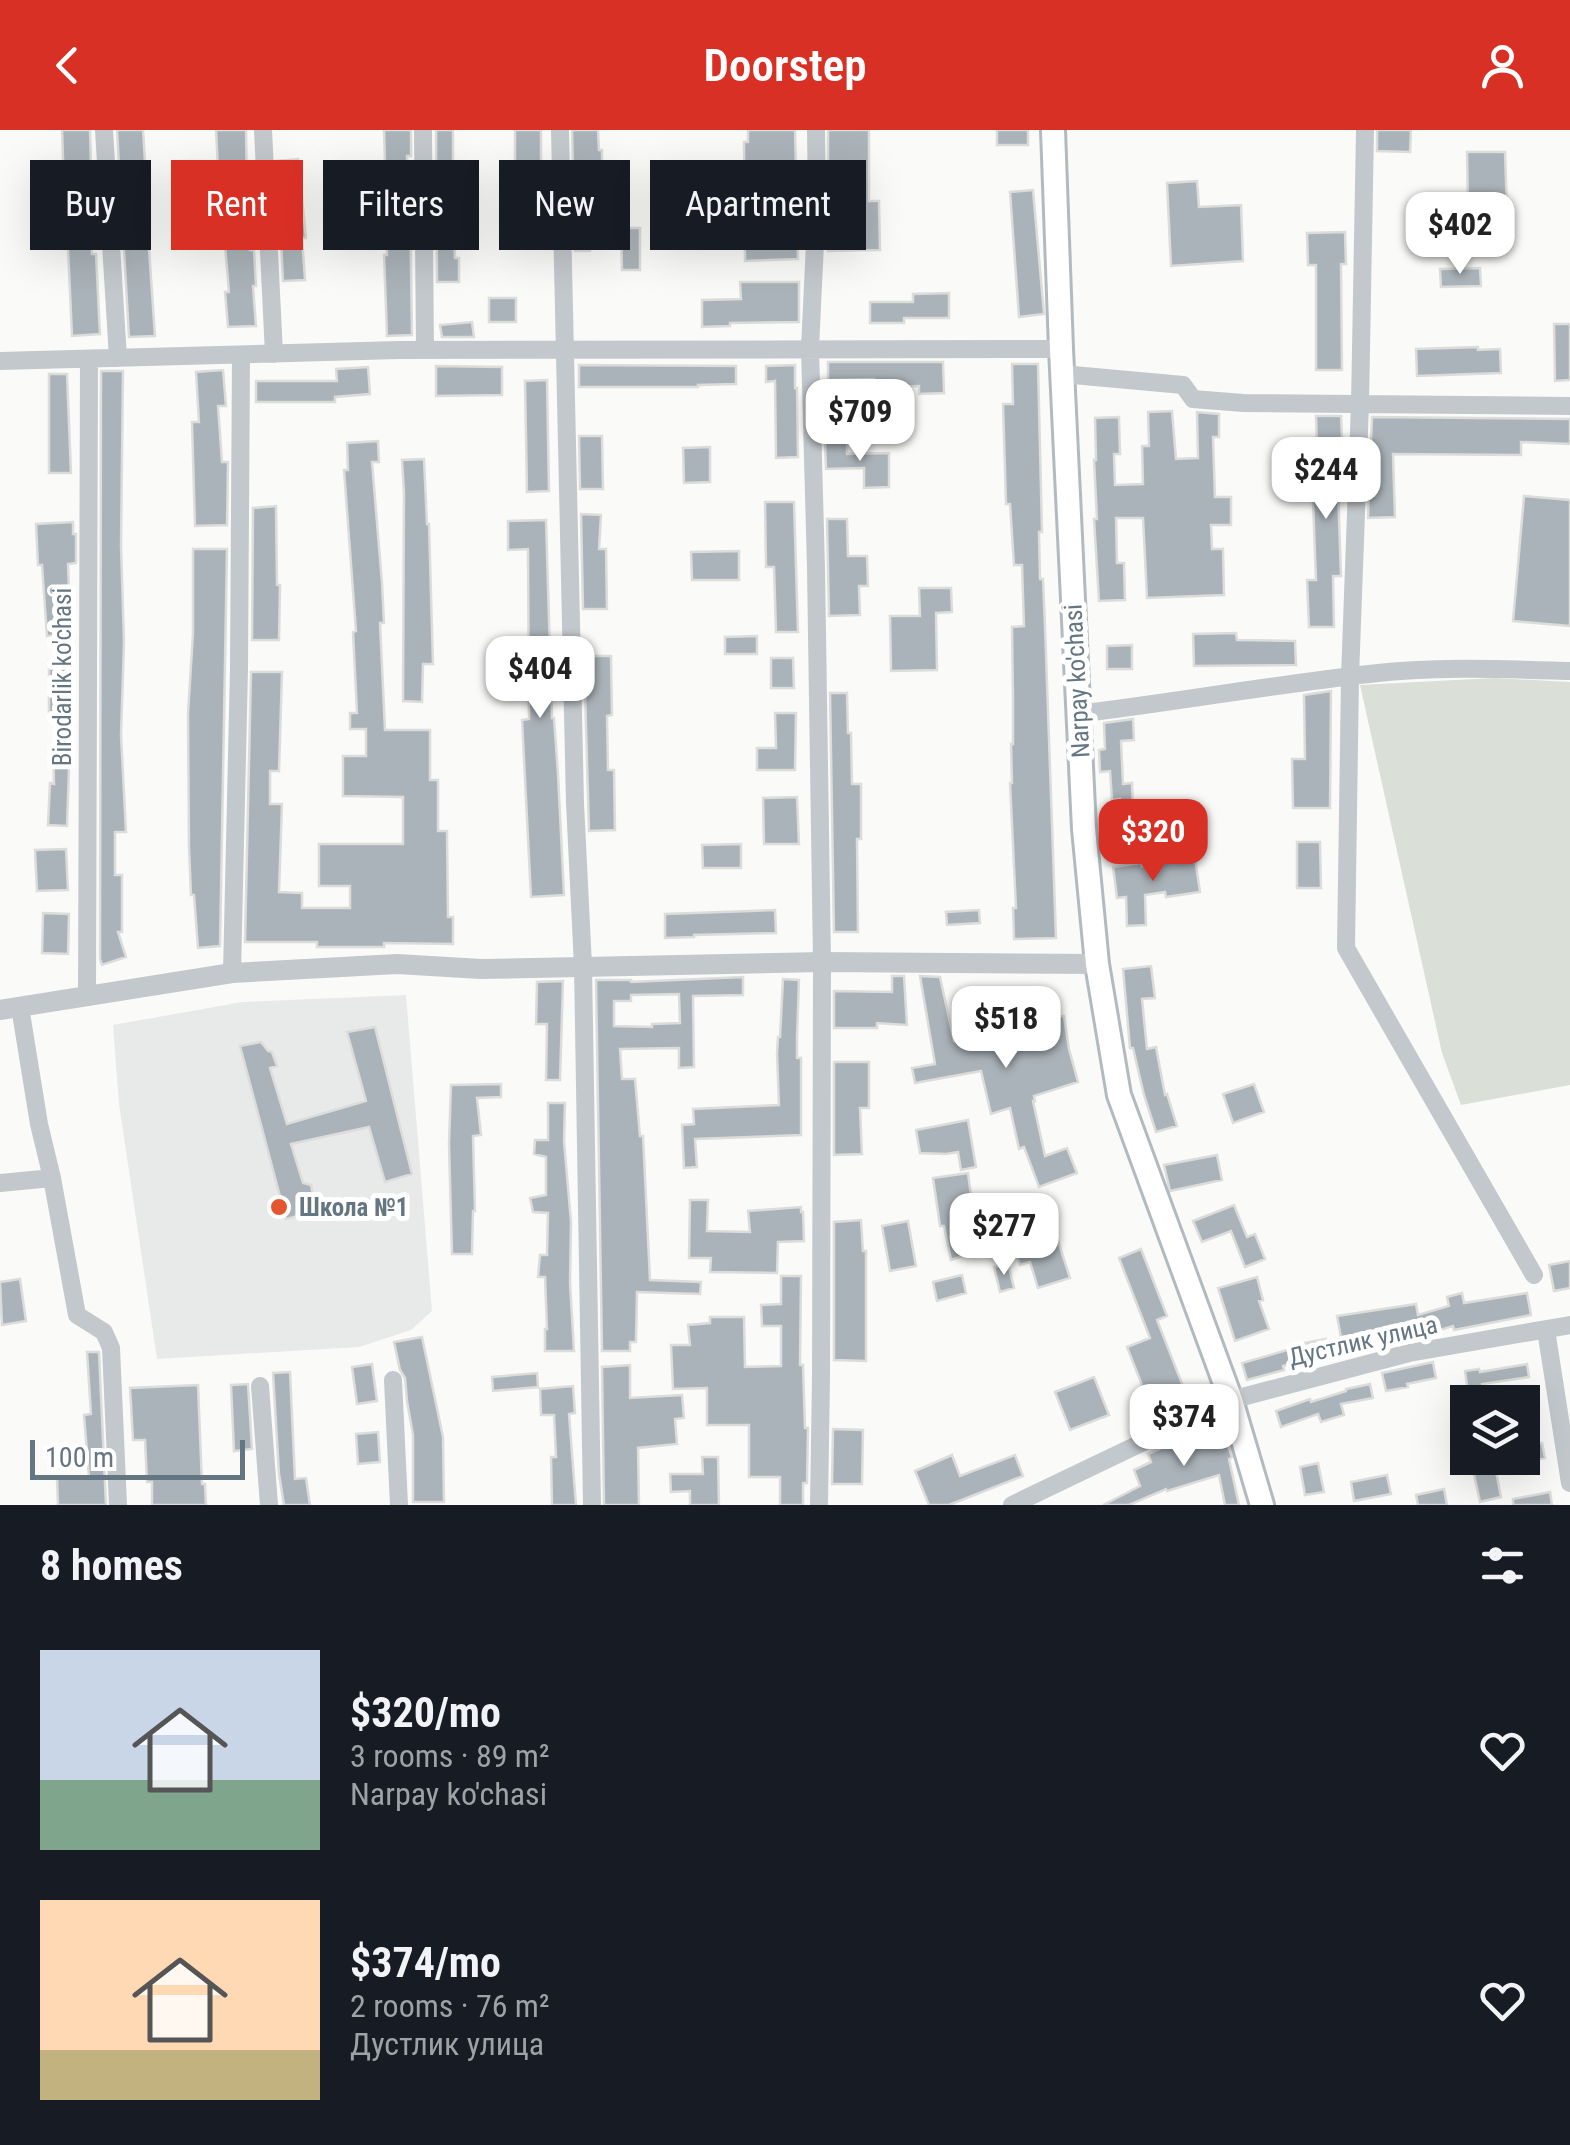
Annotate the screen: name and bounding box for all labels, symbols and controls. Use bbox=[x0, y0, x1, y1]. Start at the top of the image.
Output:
icon: back bbox=[40, 38, 95, 93]
icon: person bbox=[1475, 38, 1530, 93]
text: Doorstep bbox=[704, 39, 866, 92]
chip: Buy bbox=[30, 160, 151, 250]
chip: Rent bbox=[171, 160, 303, 250]
chip: Filters bbox=[323, 160, 479, 250]
chip: New bbox=[499, 160, 630, 250]
chip: Apartment bbox=[650, 160, 866, 250]
pin: $402 bbox=[1401, 192, 1519, 277]
text: $402 bbox=[1428, 205, 1492, 243]
pin: $709 bbox=[801, 379, 919, 464]
text: $709 bbox=[828, 392, 892, 430]
pin: $244 bbox=[1267, 437, 1385, 522]
text: $244 bbox=[1294, 450, 1358, 488]
street label: Birodarlik ko'chasi bbox=[48, 588, 77, 766]
street label: Narpay ko'chasi bbox=[1058, 603, 1096, 759]
pin: $404 bbox=[481, 636, 599, 721]
text: $404 bbox=[508, 649, 572, 687]
pin: $320 bbox=[1094, 799, 1212, 884]
text: $320 bbox=[1121, 812, 1185, 850]
pin: $518 bbox=[947, 986, 1065, 1071]
text: $518 bbox=[974, 999, 1038, 1037]
place label: Школа №1 bbox=[299, 1193, 408, 1222]
pin: $277 bbox=[945, 1193, 1063, 1278]
marker: Школа №1 bbox=[268, 1196, 290, 1218]
text: $277 bbox=[972, 1206, 1036, 1244]
street label: Дустлик улица bbox=[1286, 1310, 1440, 1372]
pin: $374 bbox=[1125, 1384, 1243, 1469]
map controls bbox=[1450, 1385, 1540, 1475]
button: layers bbox=[1450, 1385, 1540, 1475]
text: $374 bbox=[1152, 1397, 1216, 1435]
scale bar bbox=[30, 1435, 245, 1480]
text: 100 m bbox=[45, 1441, 114, 1474]
icon: filters bbox=[1475, 1538, 1530, 1593]
text: 8 homes bbox=[40, 1541, 183, 1590]
text: $320/mo bbox=[350, 1688, 501, 1737]
icon: home bbox=[120, 1690, 240, 1810]
icon: heart bbox=[1475, 1723, 1530, 1778]
text: 3 rooms · 89 m² bbox=[350, 1737, 549, 1775]
text: Narpay ko'chasi bbox=[350, 1775, 547, 1813]
text: $374/mo bbox=[350, 1938, 501, 1987]
icon: home bbox=[120, 1940, 240, 2060]
icon: heart bbox=[1475, 1973, 1530, 2028]
text: 2 rooms · 76 m² bbox=[350, 1987, 549, 2025]
text: Дустлик улица bbox=[350, 2025, 544, 2063]

